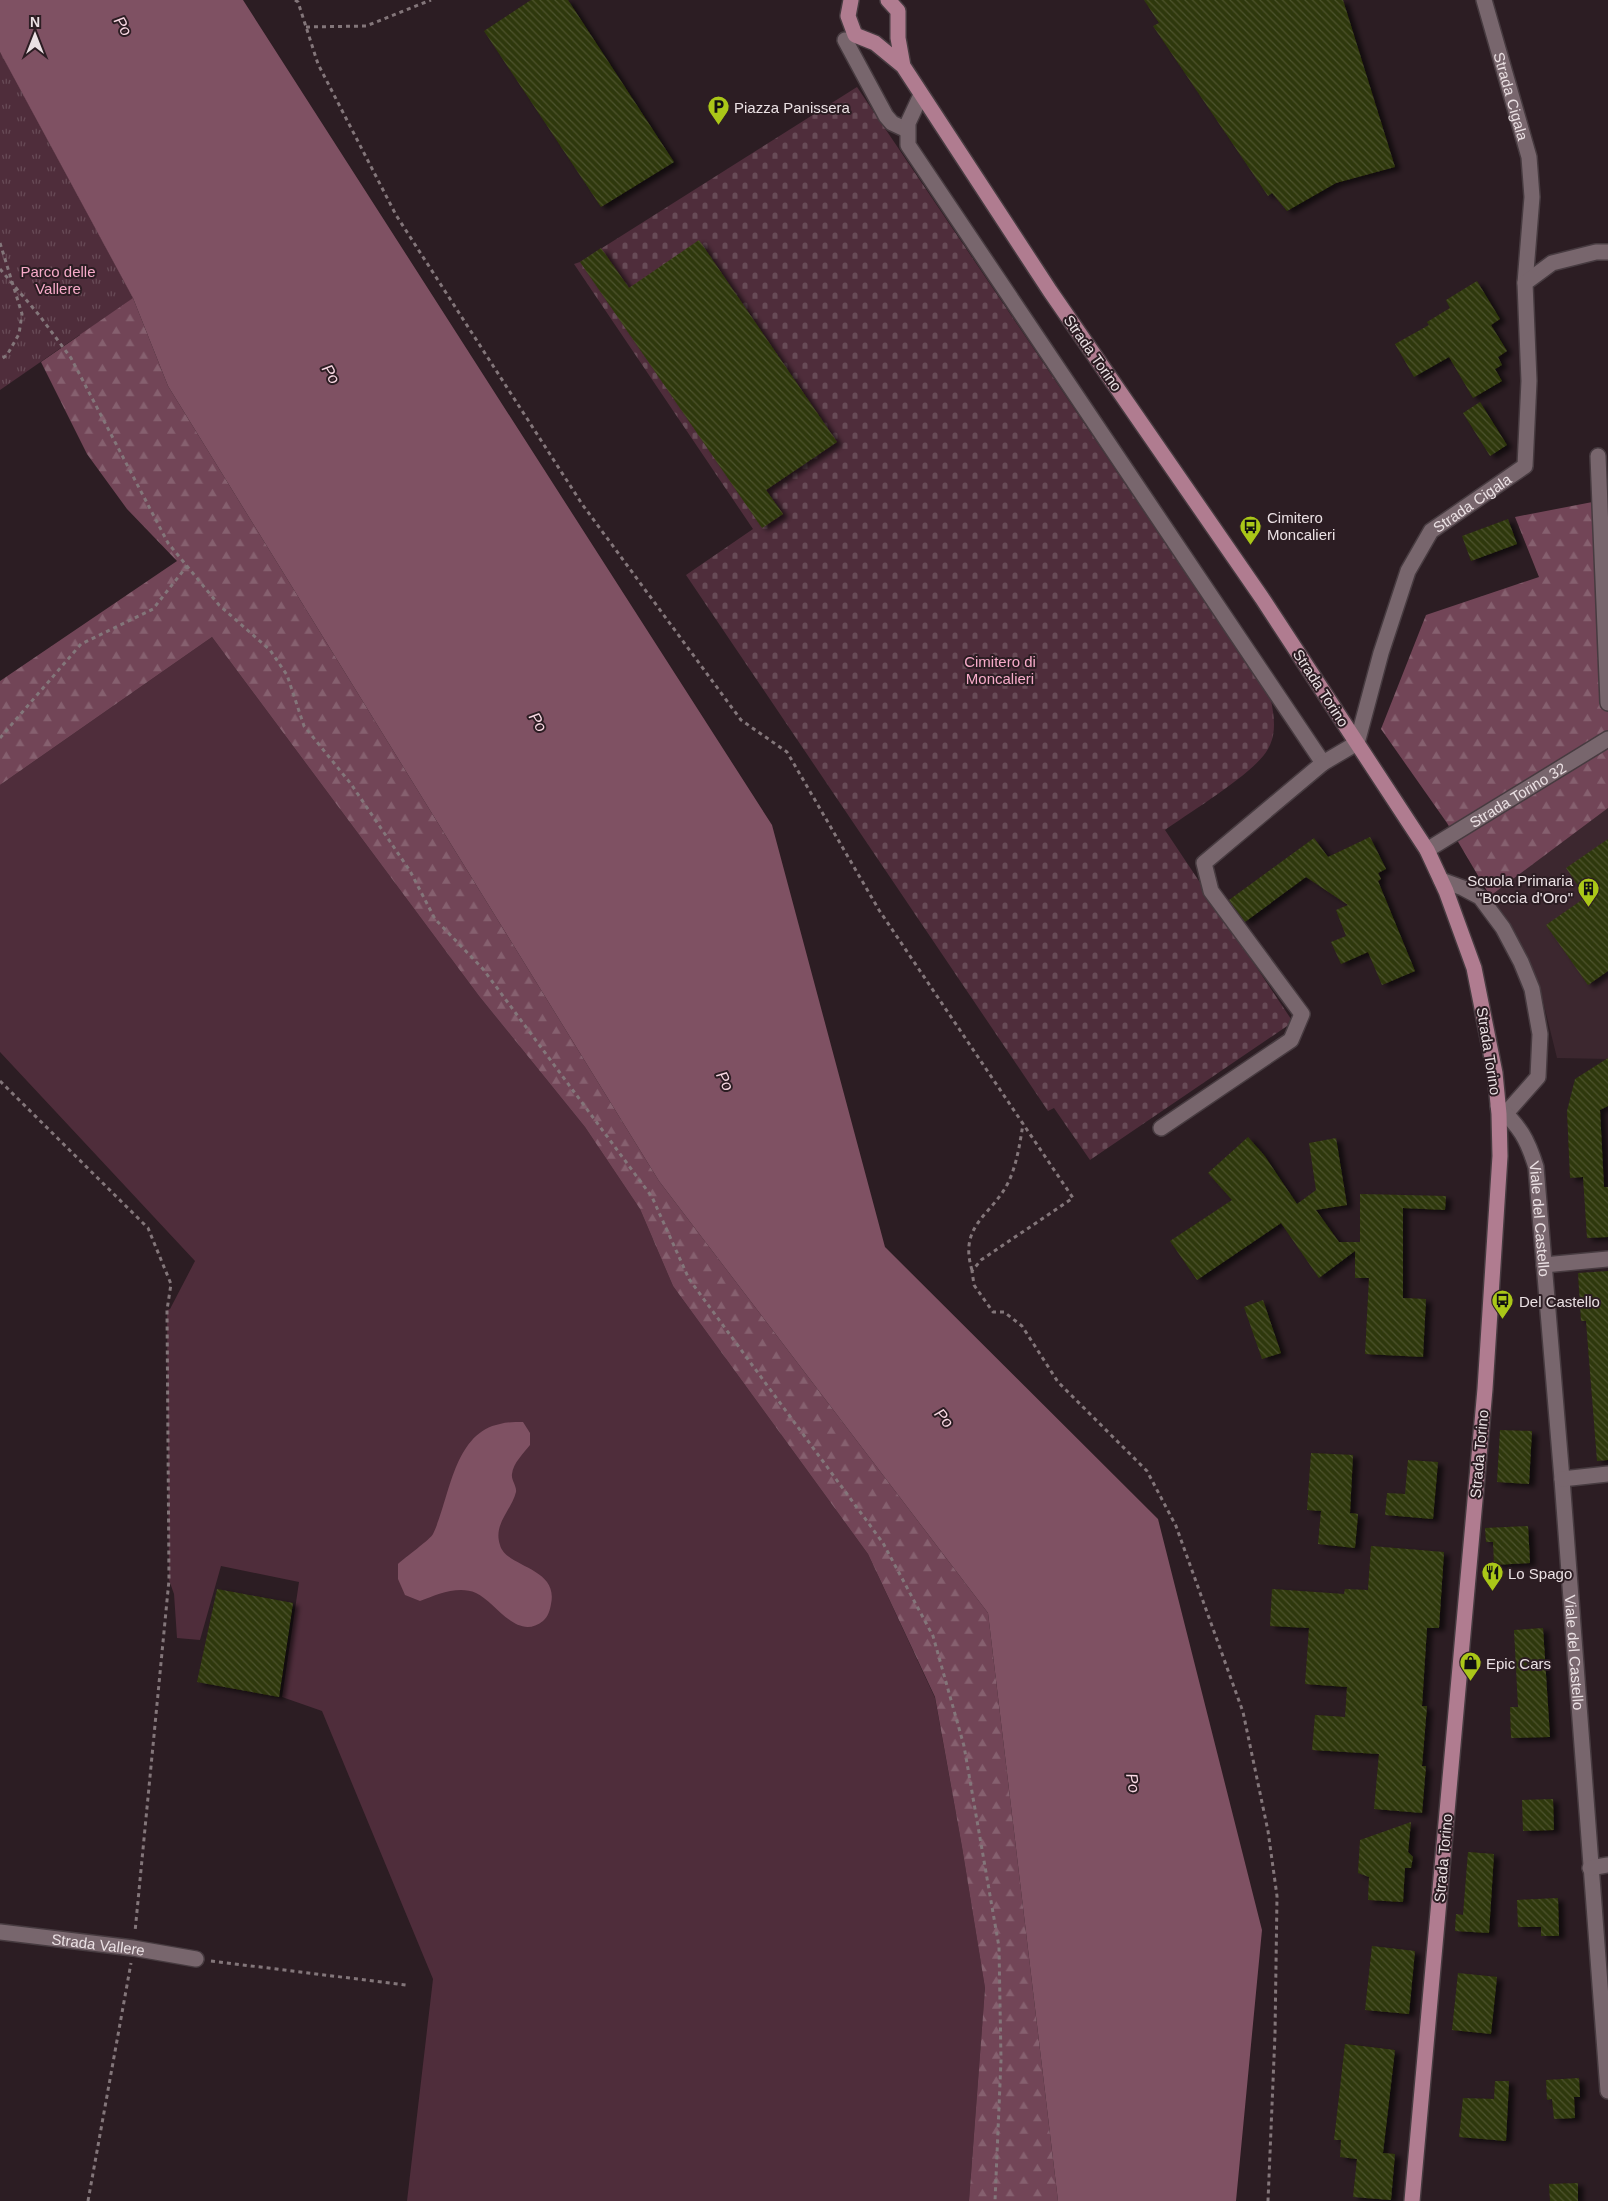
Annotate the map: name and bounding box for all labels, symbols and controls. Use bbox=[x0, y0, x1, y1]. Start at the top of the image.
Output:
north arrow bbox=[10, 10, 60, 60]
water label: Po bbox=[111, 13, 135, 39]
text: N bbox=[30, 14, 40, 30]
street label: Strada Cigala bbox=[1491, 50, 1532, 143]
parking icon: Piazza Panissera bbox=[706, 95, 730, 126]
place label: Piazza Panissera bbox=[734, 99, 851, 116]
park label: Parco delle Vallere bbox=[20, 263, 96, 297]
street label: Strada Torino bbox=[1061, 312, 1125, 394]
water label: Po bbox=[319, 361, 343, 387]
street label: Strada Cigala bbox=[1430, 470, 1515, 536]
place label: Cimitero Moncalieri bbox=[1267, 509, 1335, 543]
bus stop icon: Cimitero Moncalieri bbox=[1239, 514, 1263, 545]
street label: Strada Torino bbox=[1290, 646, 1352, 730]
park label: Cimitero di Moncalieri bbox=[964, 653, 1036, 687]
water label: Po bbox=[526, 709, 550, 735]
street label: Strada Torino 32 bbox=[1466, 759, 1569, 831]
place label: Scuola Primaria "Boccia d'Oro" bbox=[1467, 872, 1574, 906]
building icon: Scuola Primaria "Boccia d'Oro" bbox=[1577, 877, 1601, 908]
street label: Strada Torino bbox=[1474, 1006, 1504, 1096]
water label: Po bbox=[713, 1068, 737, 1094]
street label: Viale del Castello bbox=[1526, 1159, 1554, 1277]
bus stop icon: Del Castello bbox=[1491, 1289, 1515, 1320]
place label: Del Castello bbox=[1519, 1293, 1600, 1310]
water label: Po bbox=[931, 1405, 957, 1431]
street label: Strada Torino bbox=[1467, 1409, 1491, 1499]
restaurant icon: Lo Spago bbox=[1480, 1561, 1504, 1592]
place label: Lo Spago bbox=[1508, 1565, 1572, 1582]
street label: Viale del Castello bbox=[1562, 1594, 1588, 1711]
shop icon: Epic Cars bbox=[1458, 1651, 1482, 1682]
place label: Epic Cars bbox=[1486, 1655, 1551, 1672]
water label: Po bbox=[1123, 1772, 1143, 1794]
street label: Strada Torino bbox=[1431, 1813, 1455, 1903]
street label: Strada Vallere bbox=[51, 1930, 146, 1958]

